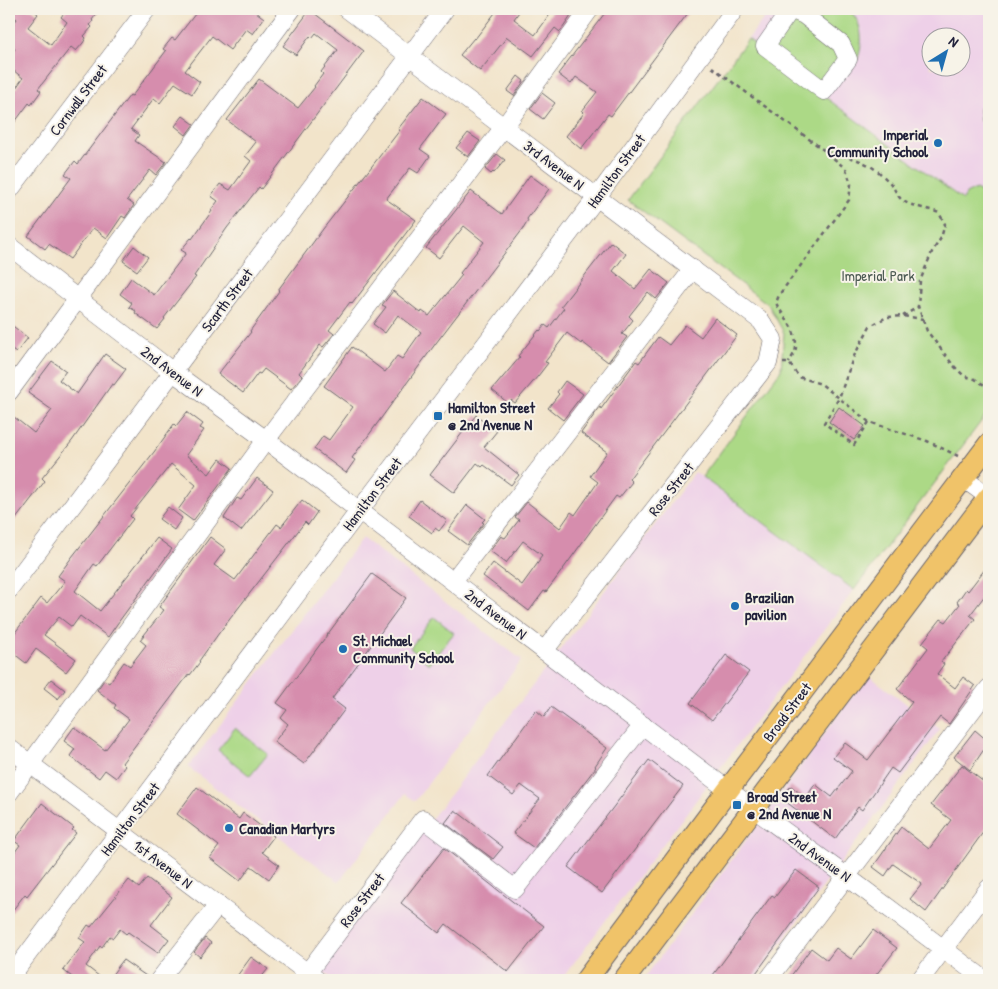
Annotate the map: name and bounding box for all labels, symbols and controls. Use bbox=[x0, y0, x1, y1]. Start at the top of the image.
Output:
north arrow bbox=[920, 28, 970, 78]
text: N bbox=[945, 31, 963, 51]
street label: Cornwall Street bbox=[44, 59, 112, 140]
place label: Imperial Community School bbox=[827, 124, 929, 163]
street label: Hamilton Street bbox=[582, 129, 650, 212]
street label: 3rd Avenue N bbox=[519, 135, 589, 195]
marker: Imperial Community School bbox=[932, 137, 944, 149]
street label: Scarth Street bbox=[196, 263, 258, 336]
park label: Imperial Park bbox=[841, 265, 915, 286]
street label: 2nd Avenue N bbox=[137, 341, 207, 401]
place label: Hamilton Street @ 2nd Avenue N bbox=[448, 397, 536, 435]
marker: Hamilton Street @ 2nd Avenue N bbox=[432, 410, 444, 422]
street label: Hamilton Street bbox=[337, 452, 407, 535]
street label: Rose Street bbox=[643, 457, 699, 520]
street label: 2nd Avenue N bbox=[461, 584, 531, 644]
place label: Brazilian pavilion bbox=[745, 587, 794, 626]
marker: Brazilian pavilion bbox=[729, 600, 741, 612]
place label: St. Michael Community School bbox=[353, 630, 455, 669]
marker: St. Michael Community School bbox=[337, 643, 349, 655]
street label: Broad Street bbox=[758, 677, 817, 746]
street label: Hamilton Street bbox=[95, 777, 165, 860]
place label: Broad Street @ 2nd Avenue N bbox=[747, 786, 831, 824]
marker: Broad Street @ 2nd Avenue N bbox=[731, 799, 743, 811]
place label: Canadian Martyrs bbox=[239, 818, 335, 840]
marker: Canadian Martyrs bbox=[223, 822, 235, 834]
street label: 2nd Avenue N bbox=[784, 827, 856, 887]
street label: 1st Avenue N bbox=[129, 835, 197, 893]
street label: Rose Street bbox=[335, 868, 390, 931]

